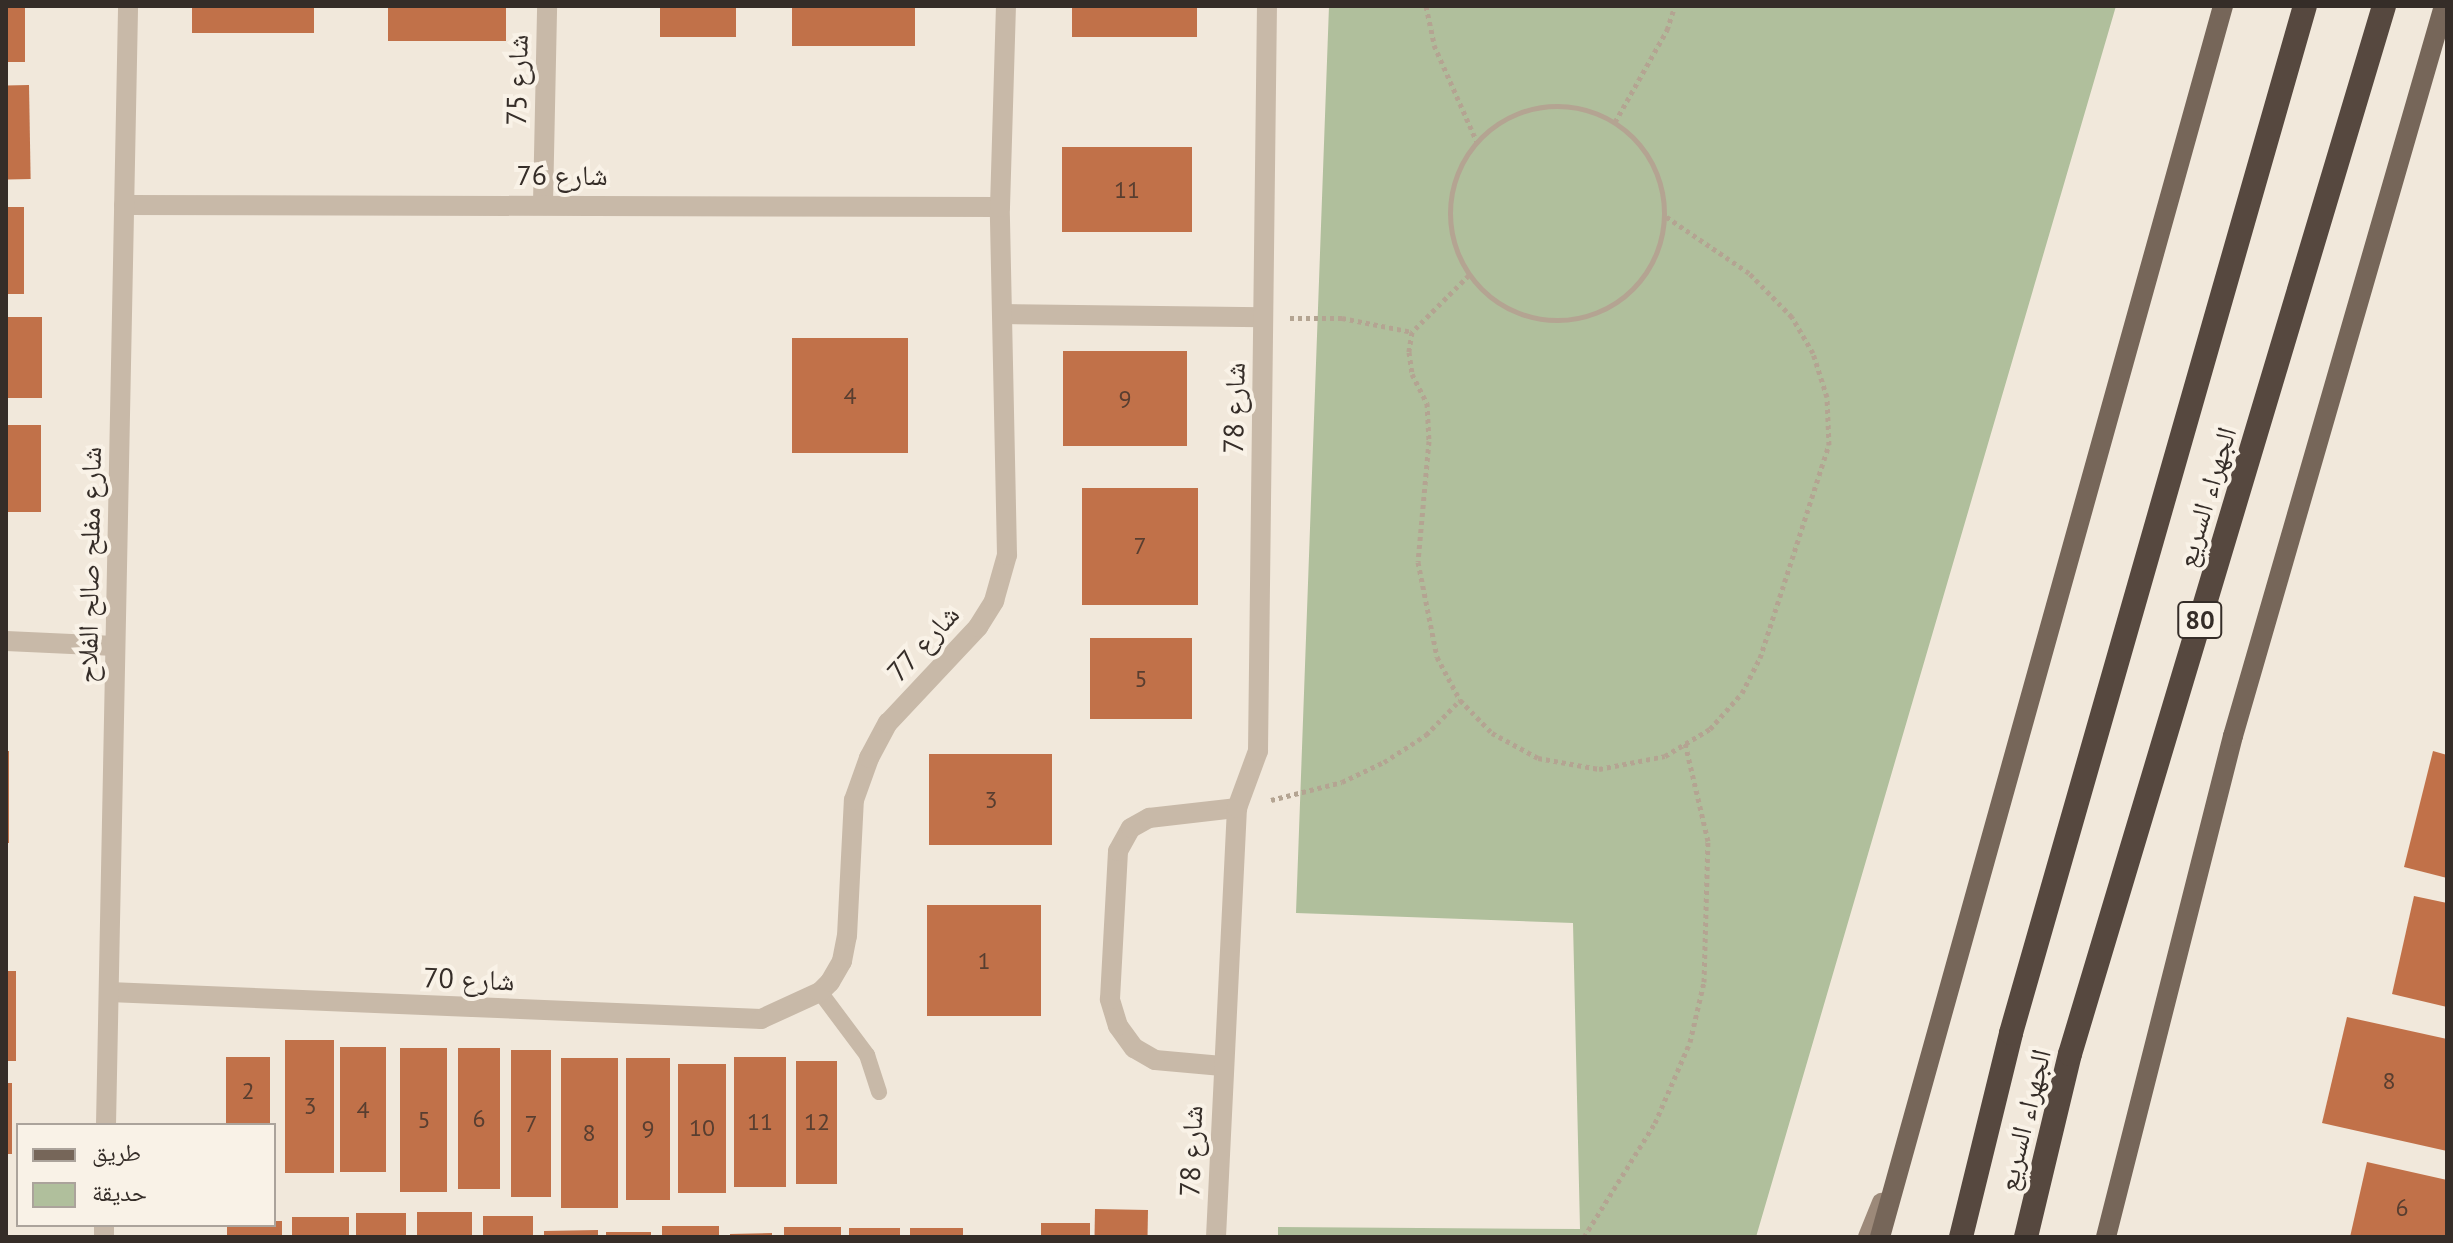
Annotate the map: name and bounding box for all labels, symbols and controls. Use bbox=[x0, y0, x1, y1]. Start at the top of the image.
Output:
street label: شارع 75 bbox=[499, 34, 535, 126]
street label: شارع 76 bbox=[516, 158, 608, 192]
house number: 11 bbox=[1114, 176, 1140, 204]
street label: شارع 78 bbox=[1216, 362, 1252, 454]
house number: 4 bbox=[843, 382, 857, 410]
house number: 9 bbox=[1118, 385, 1132, 413]
street label: الجهراء السريع bbox=[2169, 423, 2243, 571]
street label: شارع مفلح صالح الفلاح bbox=[70, 446, 108, 684]
house number: 7 bbox=[1133, 532, 1147, 560]
street label: شارع 77 bbox=[880, 598, 966, 688]
road number: 80 bbox=[2176, 598, 2224, 642]
house number: 5 bbox=[1134, 665, 1148, 693]
house number: 3 bbox=[984, 786, 998, 814]
house number: 1 bbox=[977, 947, 991, 975]
street label: شارع 70 bbox=[423, 961, 515, 997]
street label: الجهراء السريع bbox=[1990, 1046, 2058, 1194]
house number: 8 bbox=[2382, 1067, 2396, 1095]
house number: 2 bbox=[241, 1077, 255, 1105]
house number: 3 bbox=[303, 1092, 317, 1120]
house number: 4 bbox=[356, 1096, 370, 1124]
house number: 6 bbox=[472, 1105, 486, 1133]
street label: شارع 78 bbox=[1173, 1105, 1209, 1197]
house number: 5 bbox=[417, 1106, 431, 1134]
house number: 11 bbox=[747, 1108, 773, 1136]
house number: 12 bbox=[804, 1108, 830, 1136]
house number: 7 bbox=[524, 1110, 538, 1138]
house number: 10 bbox=[689, 1114, 715, 1142]
house number: 9 bbox=[641, 1115, 655, 1143]
house number: 8 bbox=[582, 1119, 596, 1147]
legend bbox=[16, 1123, 276, 1227]
text: طريق bbox=[92, 1137, 141, 1168]
text: حديقة bbox=[92, 1177, 147, 1208]
house number: 6 bbox=[2395, 1194, 2409, 1222]

